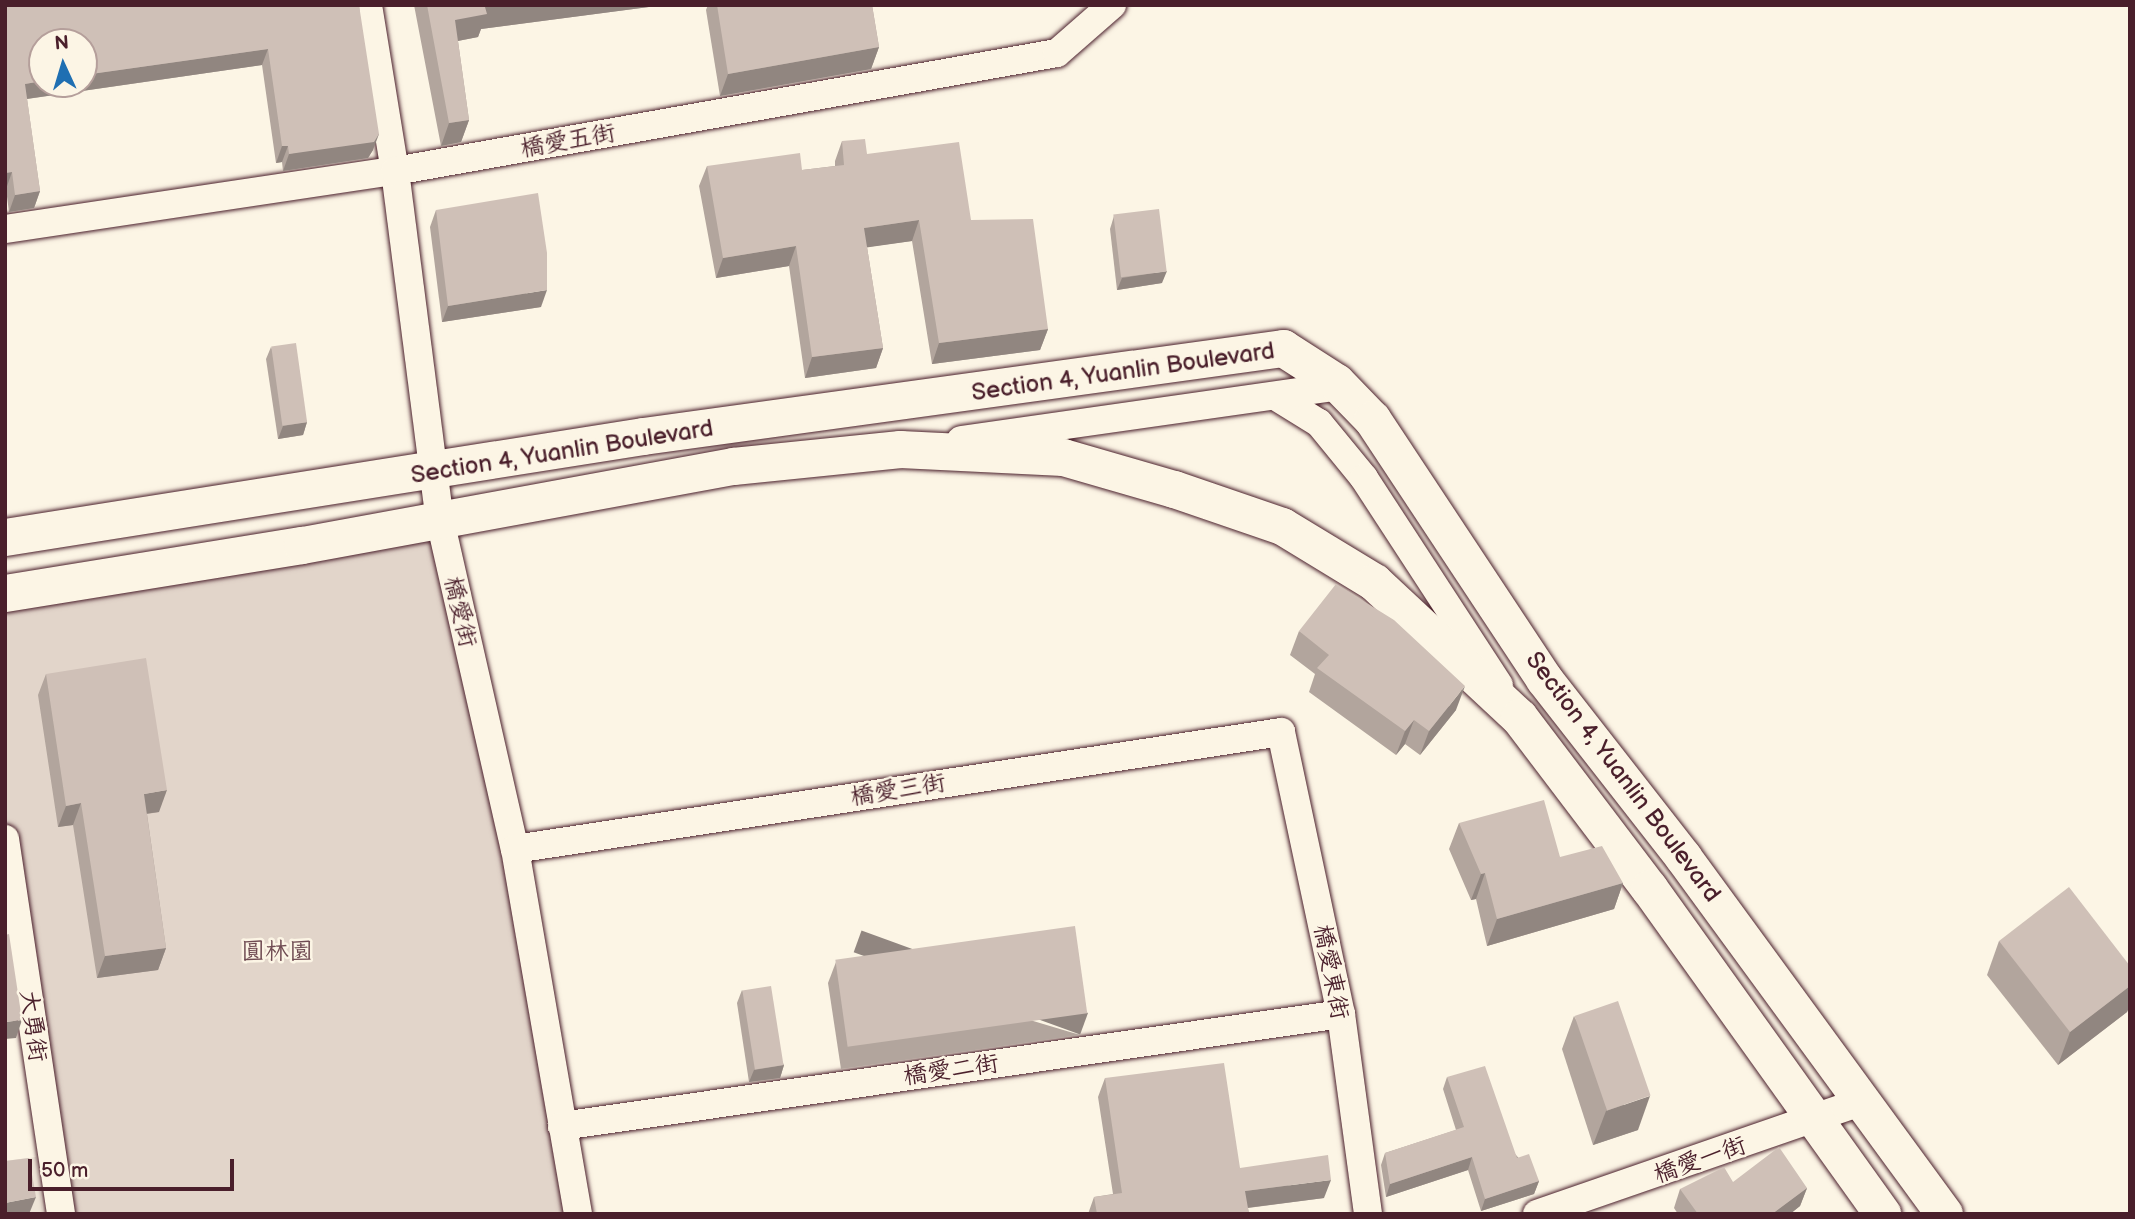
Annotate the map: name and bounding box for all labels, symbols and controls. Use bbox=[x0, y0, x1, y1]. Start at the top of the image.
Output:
north arrow bbox=[28, 28, 98, 98]
text: N bbox=[54, 32, 70, 56]
street label: 橋愛五街 bbox=[518, 118, 618, 164]
street label: Section 4, Yuanlin Boulevard bbox=[969, 336, 1277, 408]
street label: Section 4, Yuanlin Boulevard bbox=[408, 414, 716, 490]
street label: 橋愛街 bbox=[438, 574, 482, 650]
street label: Section 4, Yuanlin Boulevard bbox=[1519, 646, 1727, 908]
street label: 橋愛三街 bbox=[848, 768, 948, 812]
street label: 橋愛東街 bbox=[1308, 922, 1354, 1022]
park label: 圓林園 bbox=[241, 938, 313, 966]
street label: 大勇街 bbox=[14, 988, 52, 1064]
street label: 橋愛二街 bbox=[901, 1049, 1001, 1091]
street label: 橋愛一街 bbox=[1650, 1131, 1750, 1189]
scale bar bbox=[32, 1146, 238, 1190]
text: 50 m bbox=[41, 1158, 88, 1183]

